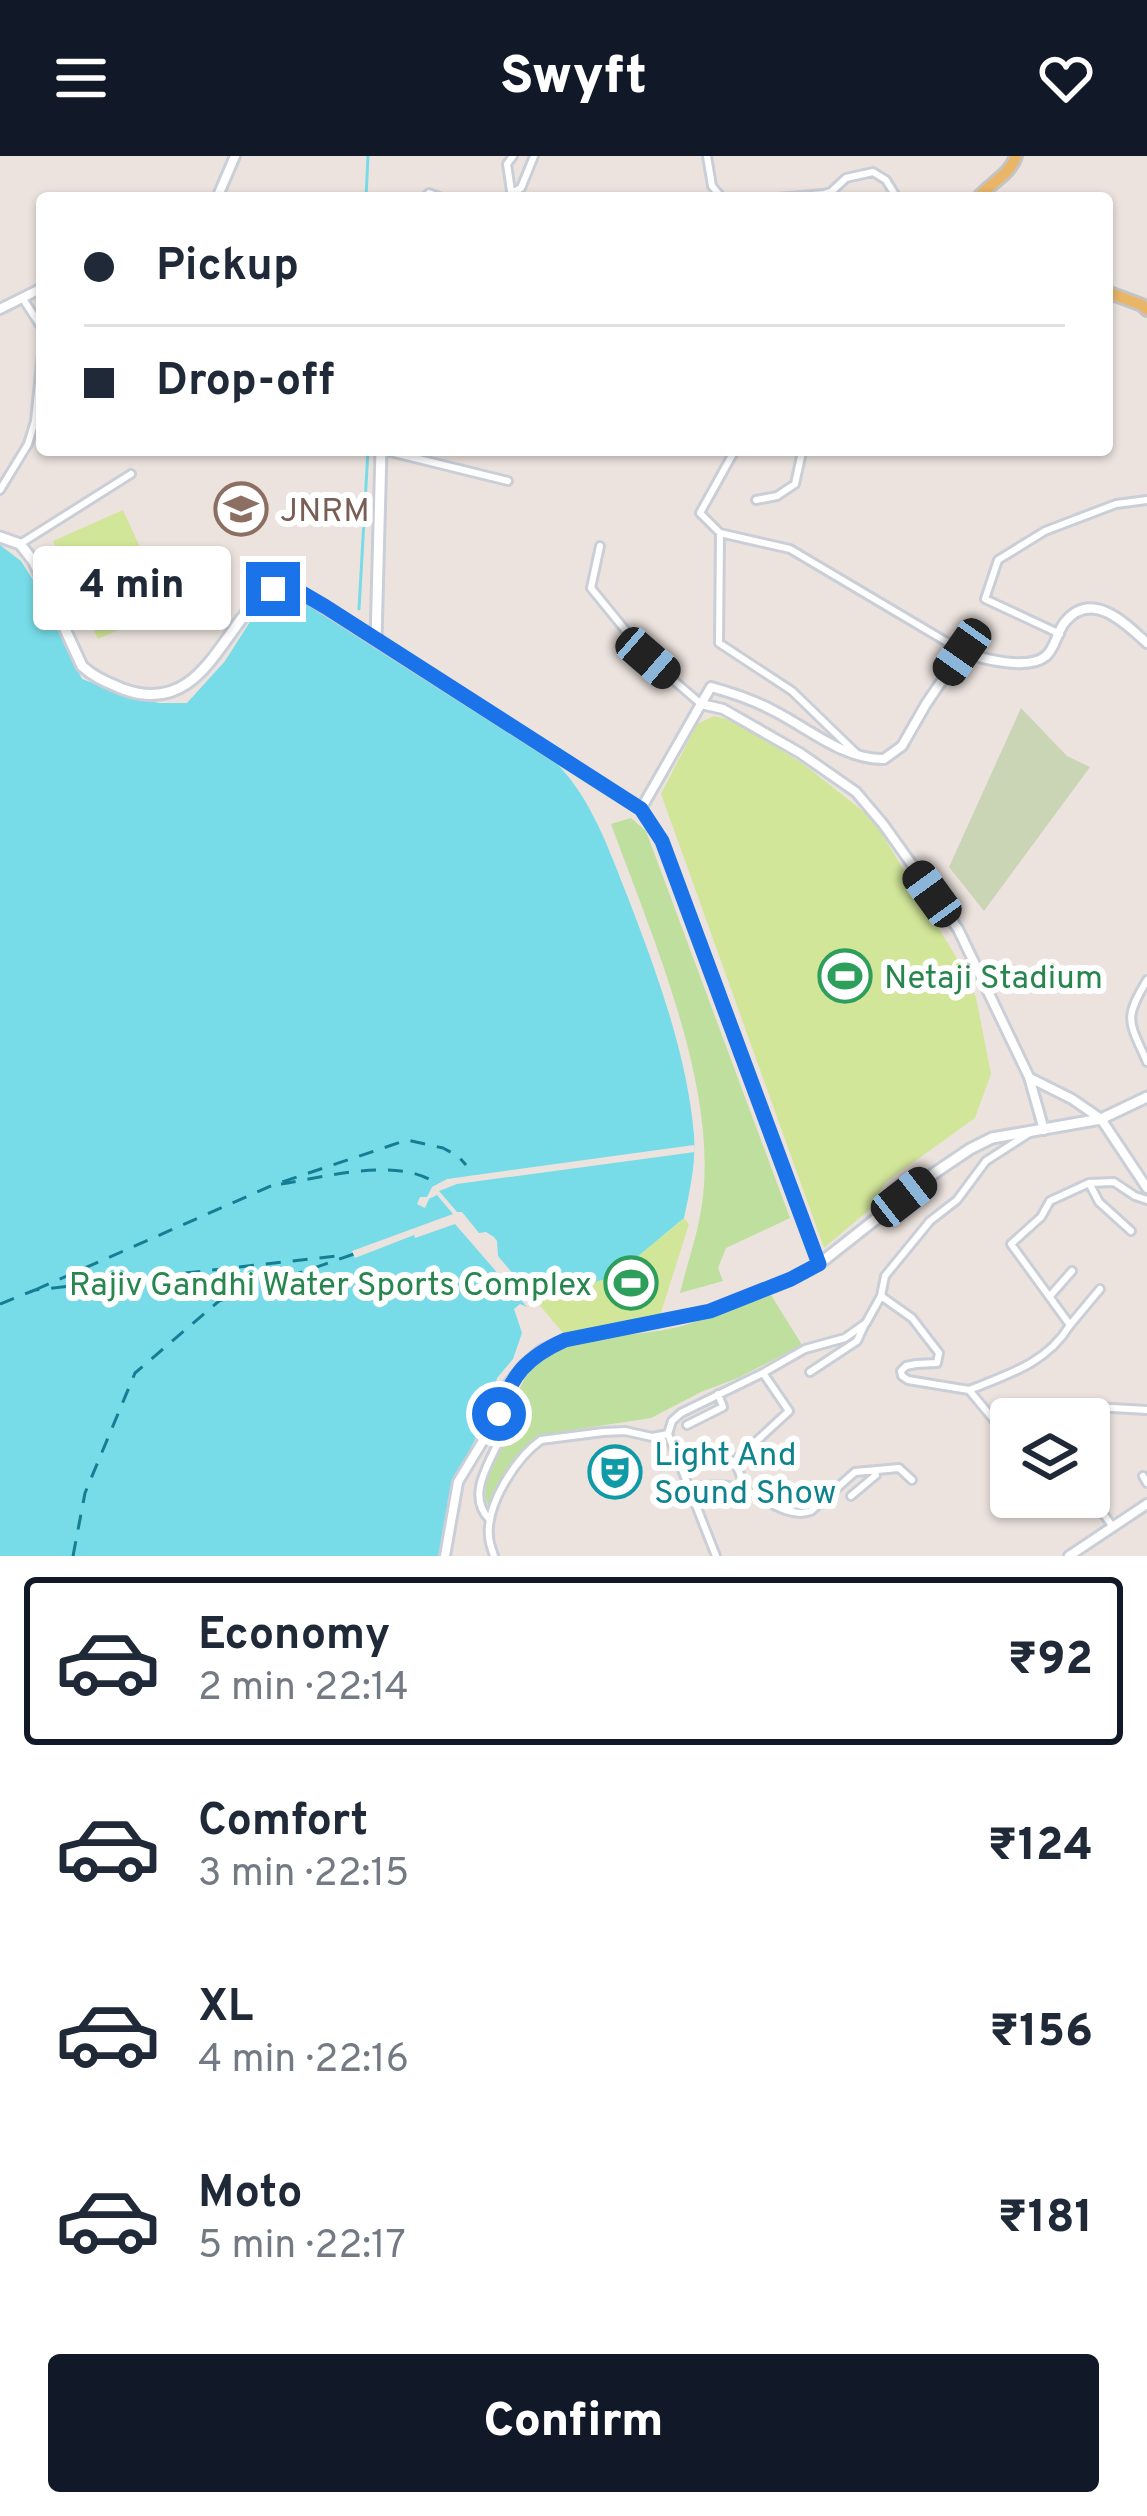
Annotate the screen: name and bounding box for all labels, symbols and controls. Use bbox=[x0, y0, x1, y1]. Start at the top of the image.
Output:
text: Swyft bbox=[500, 44, 647, 113]
icon: menu bbox=[48, 45, 114, 111]
icon: heart bbox=[1033, 45, 1099, 111]
text: Pickup bbox=[156, 239, 299, 296]
text: Drop-off bbox=[156, 354, 335, 411]
school or university icon: JNRM bbox=[213, 481, 269, 537]
place label: JNRM bbox=[280, 492, 370, 534]
callout: 4 min bbox=[33, 547, 231, 631]
route end bbox=[246, 562, 300, 616]
text: 4 min bbox=[80, 563, 184, 612]
car bbox=[927, 612, 997, 692]
car bbox=[609, 621, 687, 695]
car bbox=[896, 854, 968, 934]
sports icon: Netaji Stadium bbox=[817, 948, 873, 1004]
place label: Netaji Stadium bbox=[884, 959, 1103, 1001]
car bbox=[865, 1161, 943, 1233]
sports icon: Rajiv Gandhi Water Sports Complex bbox=[603, 1255, 659, 1311]
place label: Rajiv Gandhi Water Sports Complex bbox=[69, 1266, 592, 1308]
route start bbox=[472, 1387, 526, 1441]
map controls bbox=[990, 1398, 1110, 1518]
button: layers bbox=[990, 1398, 1110, 1518]
place label: Light And Sound Show bbox=[654, 1436, 836, 1516]
theatre icon: Light And Sound Show bbox=[587, 1444, 643, 1500]
icon: car bbox=[54, 1607, 162, 1715]
text: Economy bbox=[198, 1608, 390, 1665]
text: ₹92 bbox=[1008, 1633, 1093, 1690]
text: 2 min · 22:14 bbox=[198, 1665, 409, 1714]
icon: car bbox=[54, 1793, 162, 1901]
text: Comfort bbox=[198, 1794, 368, 1851]
text: ₹124 bbox=[988, 1819, 1093, 1876]
text: 3 min · 22:15 bbox=[198, 1851, 409, 1900]
icon: car bbox=[54, 1979, 162, 2087]
text: XL bbox=[198, 1980, 253, 2037]
text: ₹156 bbox=[990, 2005, 1093, 2062]
text: 4 min · 22:16 bbox=[198, 2037, 409, 2086]
icon: car bbox=[54, 2165, 162, 2273]
text: Moto bbox=[198, 2166, 302, 2223]
text: ₹181 bbox=[998, 2191, 1093, 2248]
text: 5 min · 22:17 bbox=[198, 2223, 406, 2272]
button: Confirm bbox=[48, 2354, 1099, 2492]

